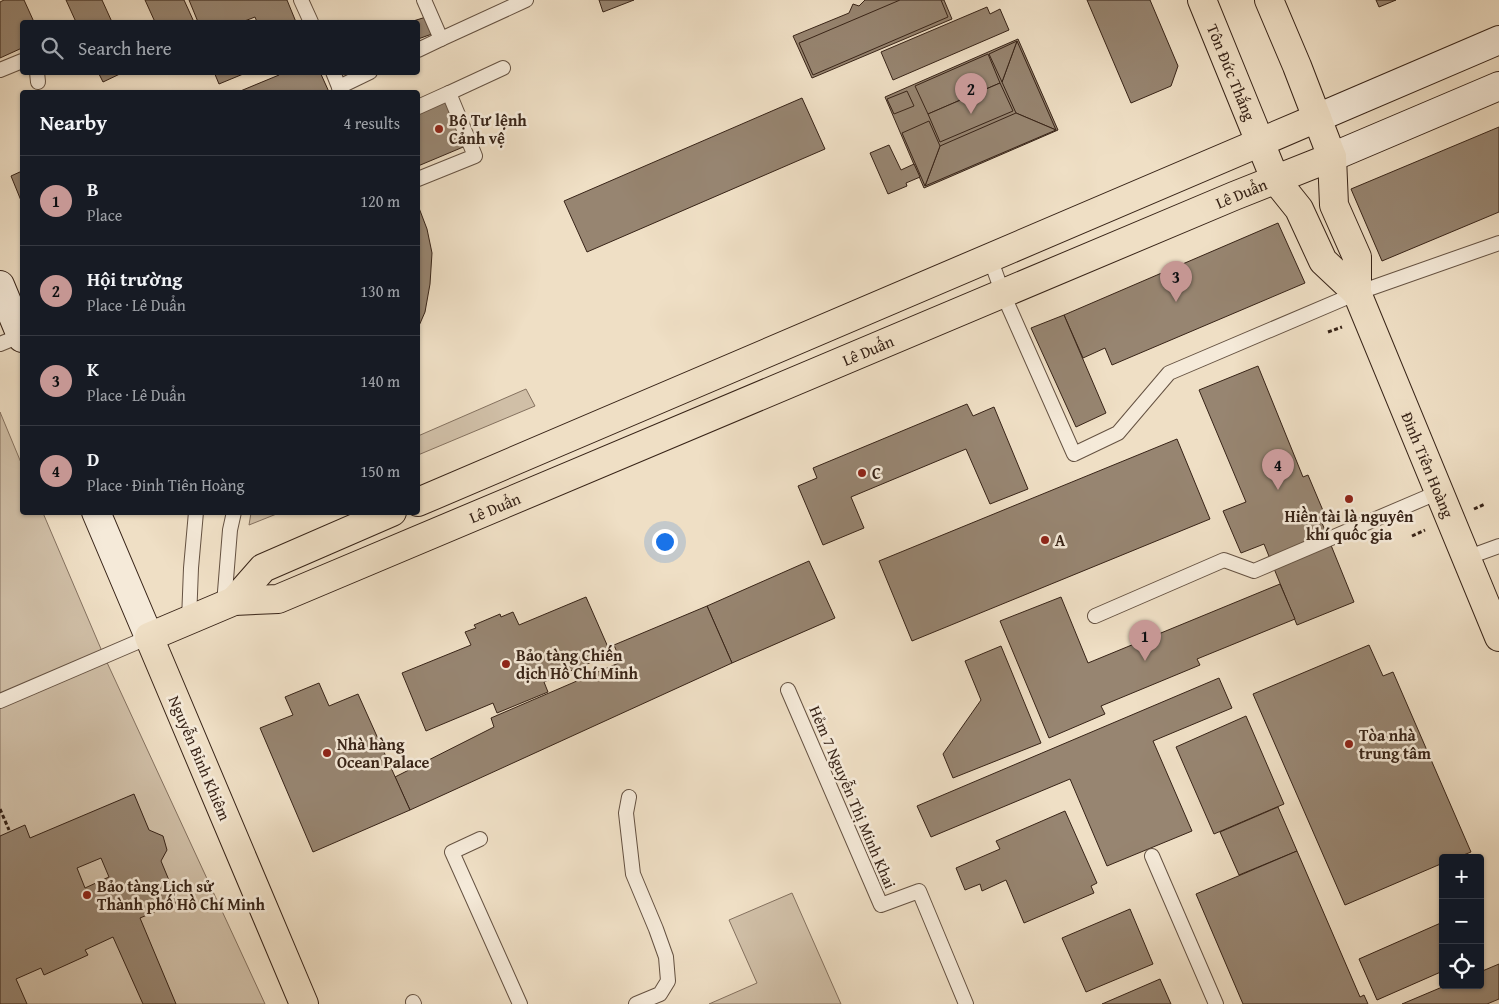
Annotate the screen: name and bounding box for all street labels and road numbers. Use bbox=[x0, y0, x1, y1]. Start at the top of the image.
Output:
street label: Tôn Đức Thắng bbox=[1201, 20, 1262, 124]
street label: Lê Duẩn bbox=[1212, 172, 1271, 214]
street label: Lê Duẩn bbox=[839, 329, 897, 372]
street label: Đinh Tiên Hoàng bbox=[1395, 408, 1461, 521]
street label: Lê Duẩn bbox=[465, 486, 524, 529]
street label: Nguyễn Bỉnh Khiêm bbox=[163, 692, 237, 824]
street label: Hẻm 7 Nguyễn Thị Minh Khai bbox=[804, 702, 903, 893]

